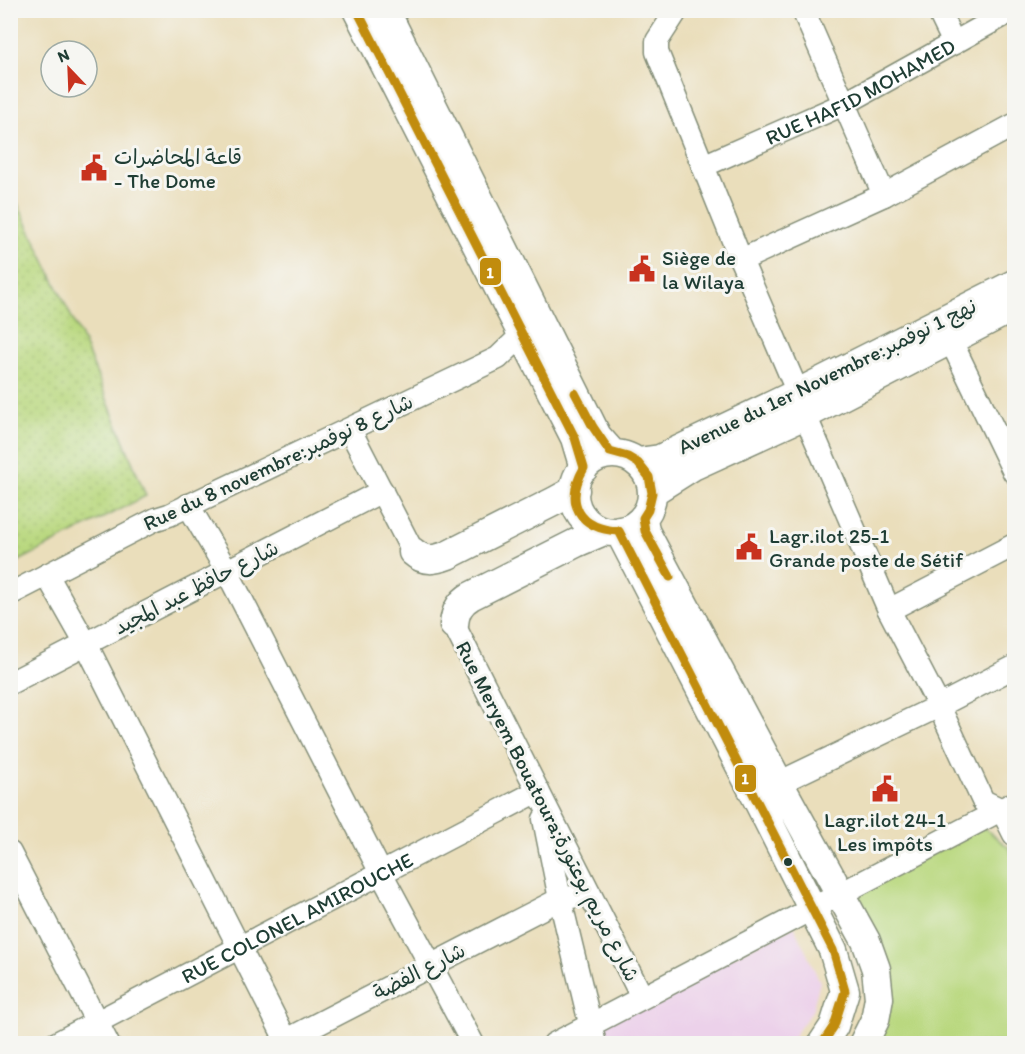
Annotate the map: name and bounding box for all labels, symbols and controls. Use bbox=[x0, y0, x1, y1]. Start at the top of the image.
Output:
street label: RUE HAFID MOHAMED bbox=[761, 32, 959, 150]
north arrow bbox=[39, 39, 99, 99]
text: N bbox=[55, 45, 72, 67]
place label: قاعة المحاضرات - The Dome bbox=[114, 144, 242, 193]
public building icon: قاعة المحاضرات - The Dome bbox=[79, 153, 109, 183]
place label: Siège de la Wilaya bbox=[662, 245, 745, 294]
public building icon: Siège de la Wilaya bbox=[627, 254, 657, 284]
line badge: 1 bbox=[479, 257, 502, 286]
text: 1 bbox=[486, 263, 494, 282]
street label: Avenue du 1er Novembre;نهج 1 نوفمبر bbox=[674, 293, 981, 461]
street label: Rue du 8 novembre;شارع 8 نوفمبر bbox=[139, 388, 418, 538]
place label: Lagr.ilot 25-1 Grande poste de Sétif bbox=[769, 523, 963, 572]
public building icon: Lagr.ilot 25-1 Grande poste de Sétif bbox=[734, 532, 764, 562]
street label: شارع حافظ عبد المجيد bbox=[109, 535, 284, 642]
street label: Rue Meryem Bouatoura;شارع مريم بوعتورة bbox=[447, 637, 645, 987]
line badge: 1 bbox=[734, 764, 757, 793]
text: 1 bbox=[741, 769, 749, 788]
public building icon: Lagr.ilot 24-1 Les impôts bbox=[870, 774, 900, 804]
place label: Lagr.ilot 24-1 Les impôts bbox=[824, 807, 946, 856]
street label: RUE COLONEL AMIROUCHE bbox=[177, 846, 417, 988]
unlabelled marker bbox=[782, 856, 794, 868]
street label: شارع الفضة bbox=[369, 937, 471, 1008]

